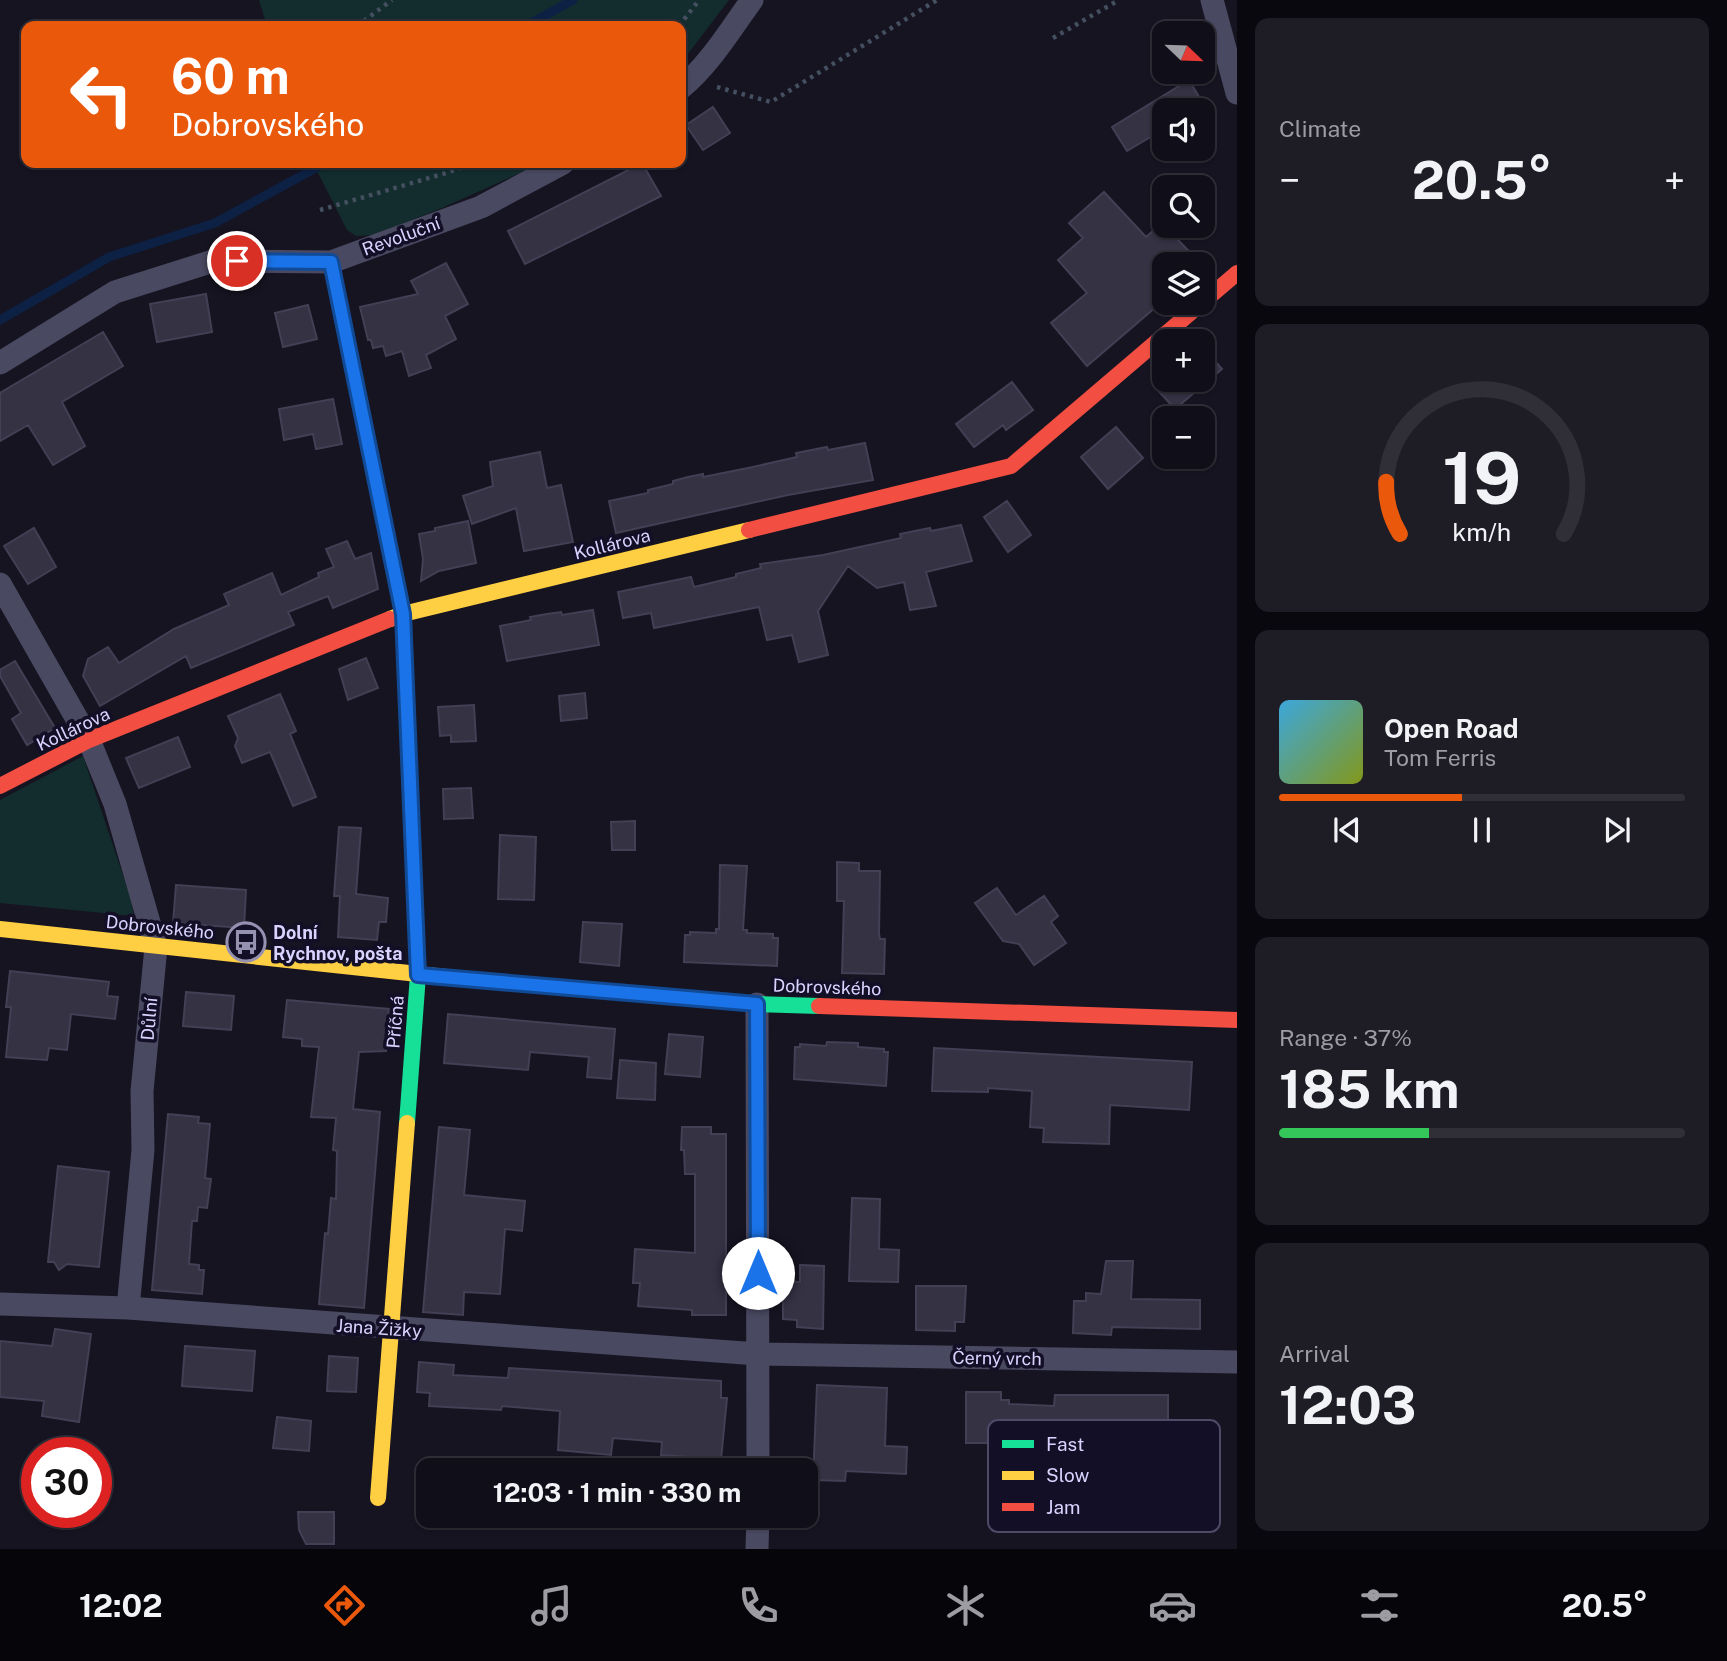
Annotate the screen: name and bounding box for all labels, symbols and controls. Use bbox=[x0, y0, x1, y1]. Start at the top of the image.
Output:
north arrow bbox=[1152, 21, 1214, 84]
map controls bbox=[1152, 21, 1215, 469]
text: 60 m bbox=[171, 47, 290, 105]
icon: left bbox=[56, 49, 147, 140]
button: sound bbox=[1152, 98, 1215, 161]
text: Dobrovského bbox=[171, 106, 364, 143]
text: Climate bbox=[1279, 115, 1361, 142]
text: 20.5° bbox=[1412, 150, 1552, 211]
text: − bbox=[1279, 158, 1300, 203]
text: + bbox=[1664, 158, 1685, 203]
button: search bbox=[1152, 175, 1215, 238]
street label: Revoluční bbox=[359, 212, 443, 260]
pin bbox=[207, 231, 267, 291]
icon: arrive bbox=[218, 242, 256, 280]
button: layers bbox=[1152, 252, 1215, 315]
button: + bbox=[1152, 329, 1215, 392]
button: − bbox=[1152, 406, 1215, 469]
text: 19 bbox=[1442, 436, 1522, 521]
text: km/h bbox=[1453, 517, 1511, 547]
street label: Kollárova bbox=[572, 524, 652, 564]
street label: Kollárova bbox=[33, 703, 113, 755]
text: Open Road bbox=[1384, 713, 1519, 744]
text: Tom Ferris bbox=[1384, 744, 1496, 771]
icon: previous bbox=[1328, 811, 1366, 849]
icon: pause bbox=[1463, 811, 1501, 849]
icon: next bbox=[1598, 811, 1636, 849]
street label: Dobrovského bbox=[105, 911, 215, 943]
bus stop icon: Dolní Rychnov, pošta bbox=[225, 921, 267, 963]
place label: Dolní Rychnov, pošta bbox=[273, 922, 402, 964]
street label: Dobrovského bbox=[772, 975, 882, 999]
street label: Příčná bbox=[382, 995, 408, 1049]
street label: Důlní bbox=[137, 996, 161, 1041]
text: Range · 37% bbox=[1279, 1024, 1412, 1051]
text: 185 km bbox=[1279, 1059, 1460, 1120]
position arrow bbox=[721, 1236, 795, 1310]
street label: Jana Žižky bbox=[335, 1315, 423, 1341]
text: Arrival bbox=[1279, 1340, 1350, 1367]
street label: Černý vrch bbox=[952, 1347, 1042, 1369]
text: 12:03 bbox=[1279, 1375, 1416, 1436]
legend bbox=[988, 1420, 1220, 1532]
text: Fast bbox=[1046, 1433, 1084, 1455]
speed limit sign: 30 bbox=[21, 1437, 112, 1528]
text: Slow bbox=[1046, 1464, 1090, 1486]
text: 12:03 · 1 min · 330 m bbox=[493, 1477, 741, 1508]
text: Jam bbox=[1046, 1496, 1080, 1518]
icon: directions bbox=[320, 1581, 369, 1630]
icon: music bbox=[527, 1581, 576, 1630]
icon: phone bbox=[734, 1581, 783, 1630]
icon: climate bbox=[941, 1581, 990, 1630]
icon: car bbox=[1148, 1581, 1197, 1630]
icon: filters bbox=[1355, 1581, 1404, 1630]
text: 12:02 bbox=[79, 1587, 163, 1624]
text: 20.5° bbox=[1562, 1587, 1648, 1624]

